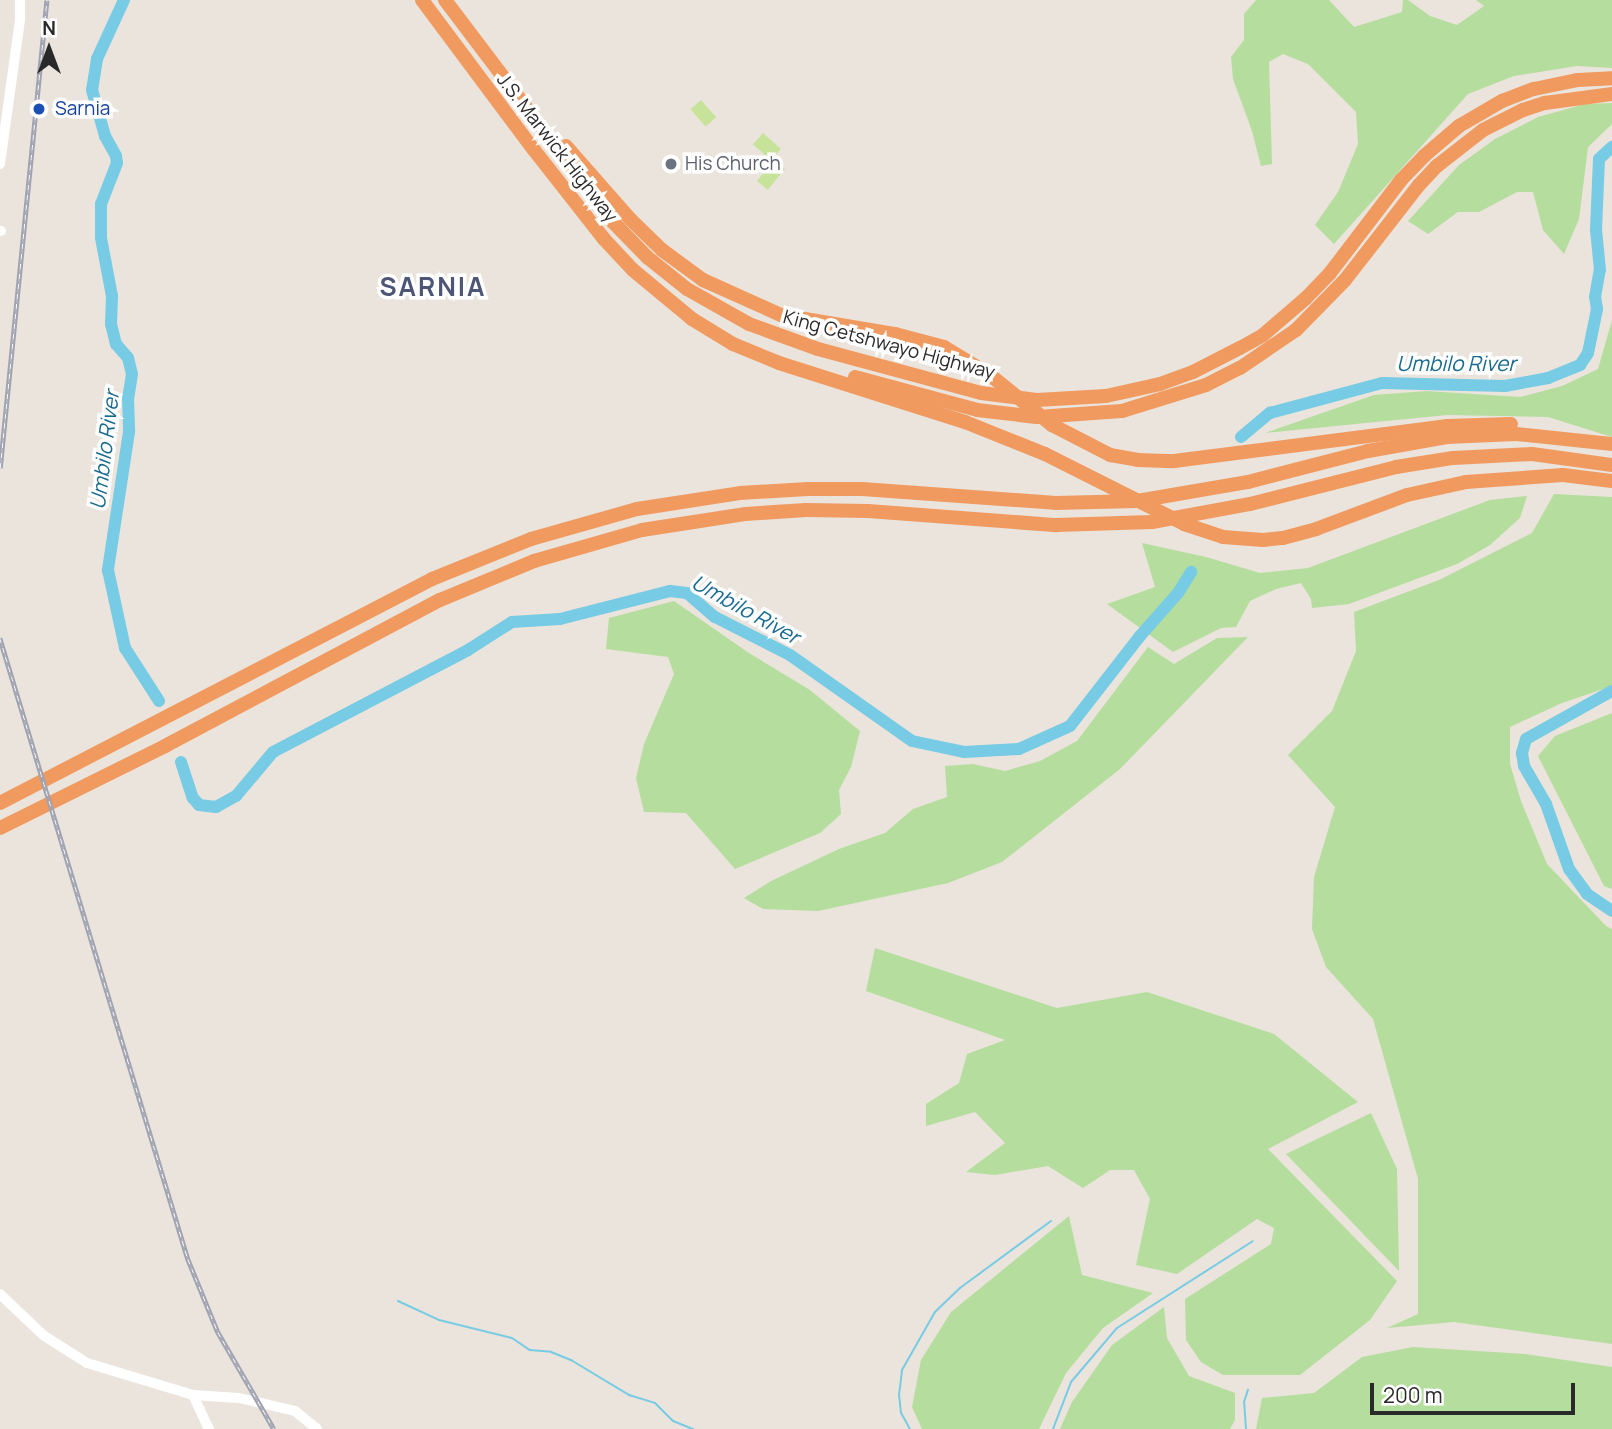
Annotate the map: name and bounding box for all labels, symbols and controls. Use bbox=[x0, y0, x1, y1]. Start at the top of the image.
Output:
north arrow bbox=[14, 14, 84, 84]
text: N bbox=[42, 15, 56, 41]
street label: J.S. Marwick Highway bbox=[492, 69, 622, 227]
place label: Sarnia bbox=[55, 98, 110, 120]
marker: Sarnia bbox=[29, 99, 49, 119]
place label: His Church bbox=[685, 153, 781, 175]
marker: His Church bbox=[663, 156, 679, 172]
district label: SARNIA bbox=[380, 271, 486, 303]
street label: King Cetshwayo Highway bbox=[781, 306, 997, 384]
water label: Umbilo River bbox=[1396, 350, 1516, 376]
water label: Umbilo River bbox=[84, 389, 124, 511]
water label: Umbilo River bbox=[688, 569, 804, 649]
scale bar bbox=[1374, 1370, 1579, 1414]
text: 200 m bbox=[1383, 1381, 1443, 1409]

